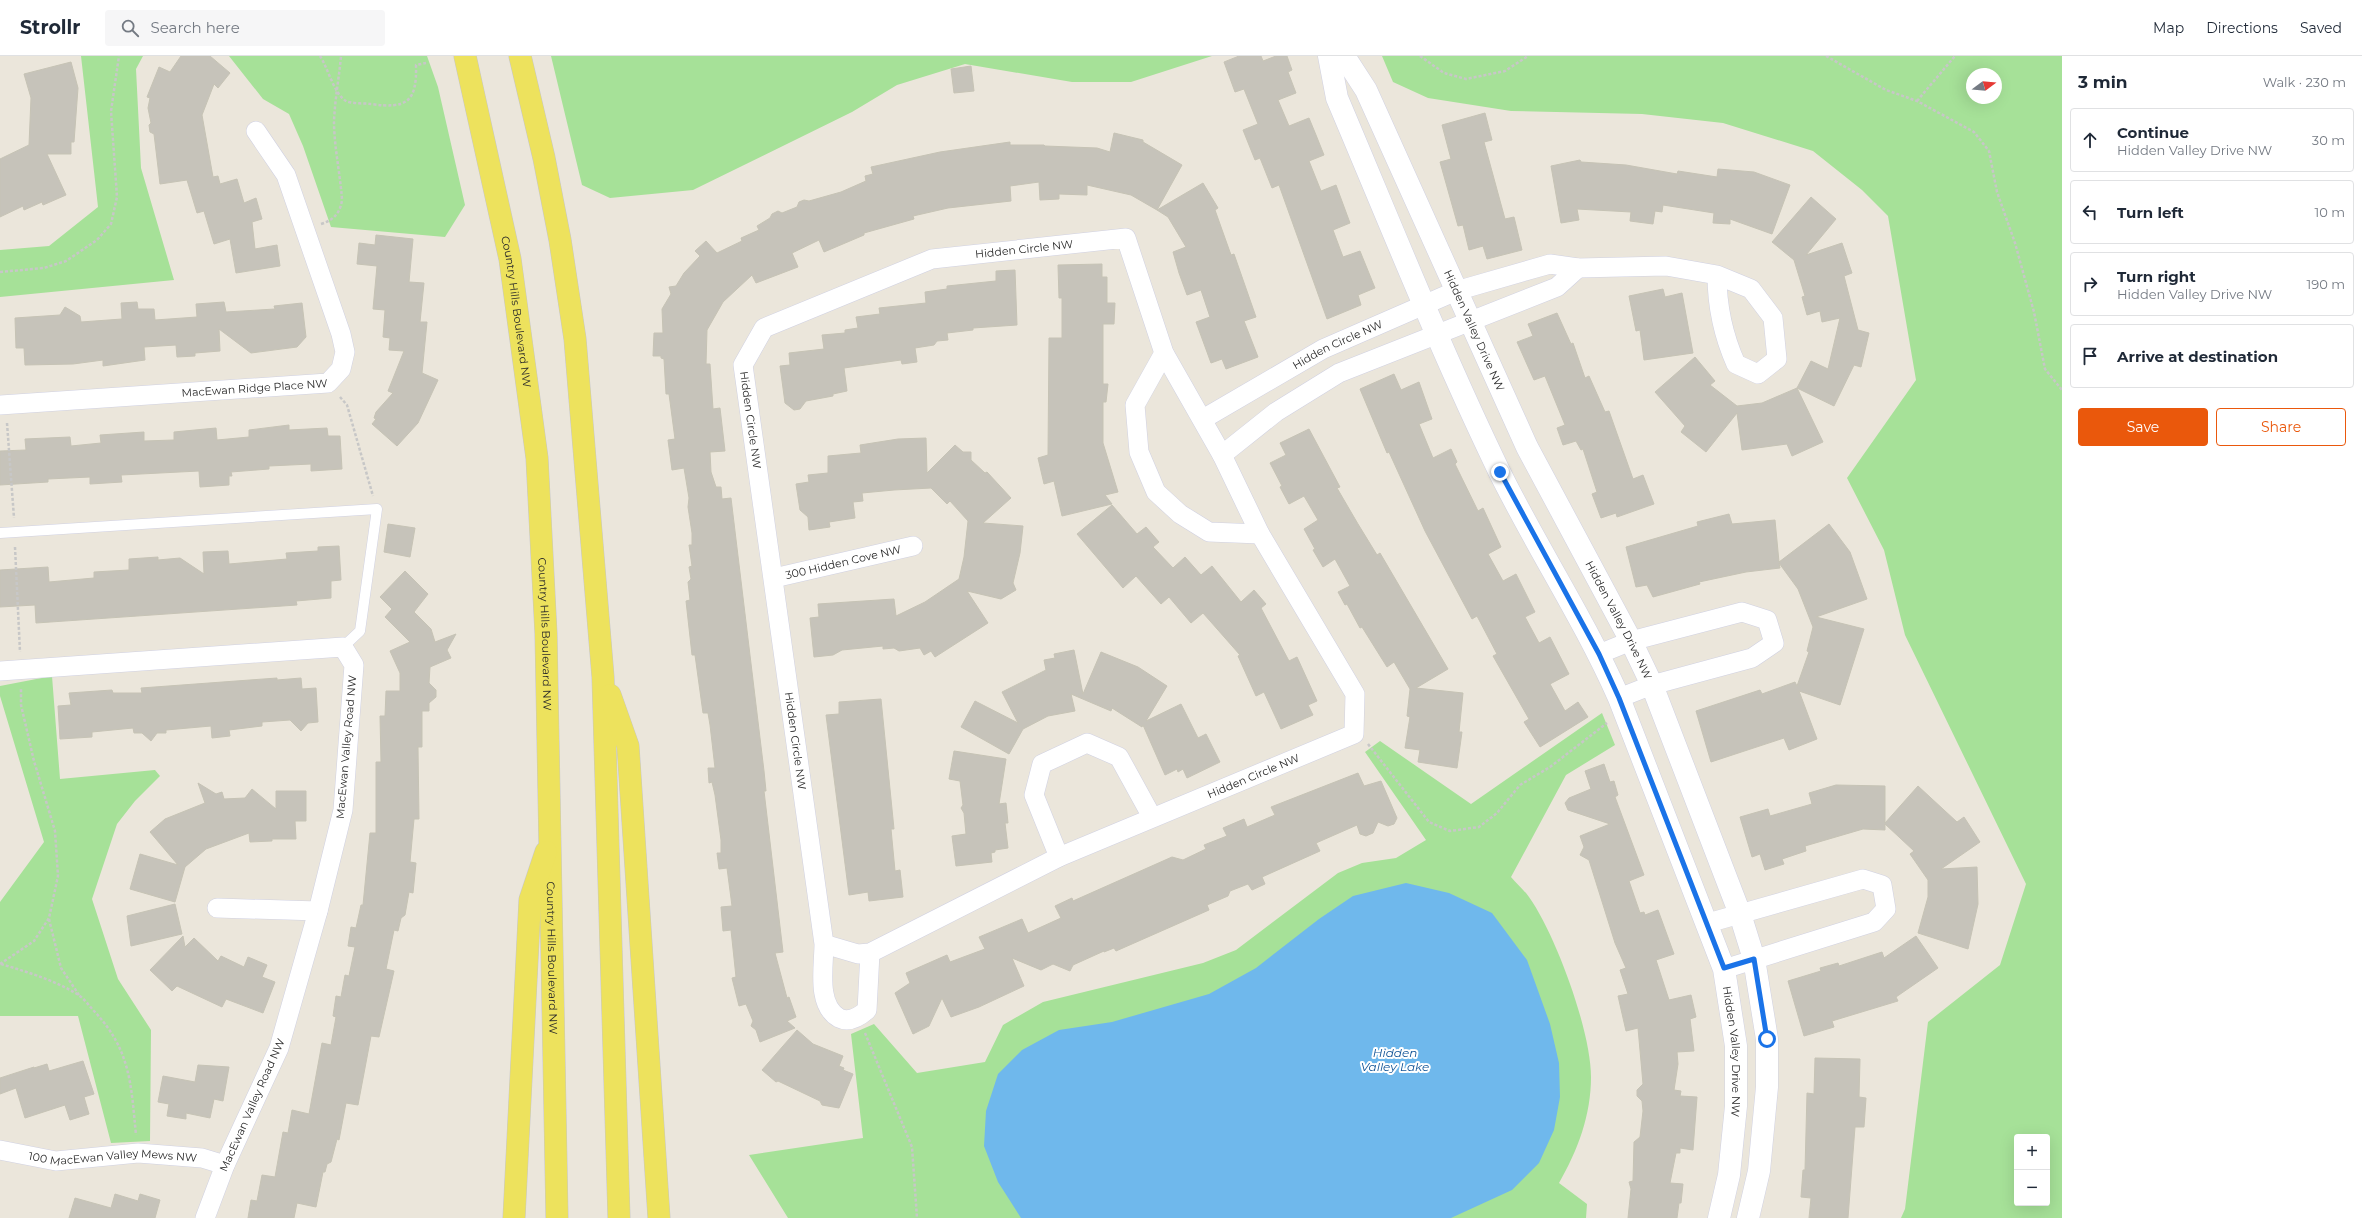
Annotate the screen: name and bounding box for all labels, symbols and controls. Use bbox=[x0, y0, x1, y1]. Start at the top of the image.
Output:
search box bbox=[105, 10, 385, 46]
text: Strollr bbox=[20, 16, 81, 39]
icon: search bbox=[119, 17, 141, 39]
text: Search here bbox=[151, 18, 240, 37]
text: Map bbox=[2153, 19, 2184, 37]
text: Directions bbox=[2206, 19, 2278, 37]
text: Saved bbox=[2300, 19, 2342, 37]
north arrow bbox=[1966, 68, 2002, 104]
text: 3 min bbox=[2078, 72, 2128, 92]
text: Walk · 230 m bbox=[2263, 74, 2346, 90]
text: Continue bbox=[2117, 123, 2189, 142]
icon: ahead bbox=[2079, 129, 2101, 151]
text: 30 m bbox=[2312, 132, 2345, 148]
text: Hidden Valley Drive NW bbox=[2117, 142, 2272, 158]
icon: left bbox=[2079, 201, 2101, 223]
text: Turn left bbox=[2117, 203, 2184, 222]
text: 10 m bbox=[2315, 204, 2345, 220]
street label: Country Hills Boulevard NW bbox=[498, 235, 534, 388]
street label: Hidden Circle NW bbox=[974, 237, 1074, 261]
street label: Hidden Valley Drive NW bbox=[1441, 267, 1508, 393]
text: Turn right bbox=[2117, 267, 2196, 286]
icon: right bbox=[2079, 273, 2101, 295]
text: 190 m bbox=[2307, 276, 2345, 292]
text: Hidden Valley Drive NW bbox=[2117, 286, 2272, 302]
street label: Hidden Circle NW bbox=[1290, 317, 1385, 372]
icon: arrive bbox=[2079, 345, 2101, 367]
text: Arrive at destination bbox=[2117, 347, 2278, 366]
street label: Hidden Circle NW bbox=[737, 370, 764, 470]
street label: MacEwan Ridge Place NW bbox=[181, 376, 328, 400]
button: Save bbox=[2078, 408, 2208, 446]
button: Share bbox=[2216, 408, 2346, 446]
route end bbox=[1491, 463, 1509, 481]
street label: 300 Hidden Cove NW bbox=[784, 542, 902, 582]
street label: Country Hills Boulevard NW bbox=[535, 557, 554, 711]
street label: Hidden Valley Drive NW bbox=[1582, 558, 1655, 682]
street label: MacEwan Valley Road NW bbox=[333, 675, 359, 819]
street label: Hidden Circle NW bbox=[782, 691, 809, 791]
street label: Hidden Circle NW bbox=[1205, 751, 1301, 801]
street label: Country Hills Boulevard NW bbox=[544, 881, 561, 1035]
street label: Hidden Valley Drive NW bbox=[1720, 985, 1743, 1118]
route start bbox=[1758, 1030, 1776, 1048]
street label: MacEwan Valley Road NW bbox=[216, 1036, 288, 1174]
water label: Hidden Valley Lake bbox=[1361, 1045, 1429, 1074]
map controls bbox=[2014, 1134, 2050, 1206]
button: + bbox=[2014, 1134, 2050, 1170]
street label: 100 MacEwan Valley Mews NW bbox=[28, 1146, 197, 1169]
button: − bbox=[2014, 1170, 2050, 1206]

